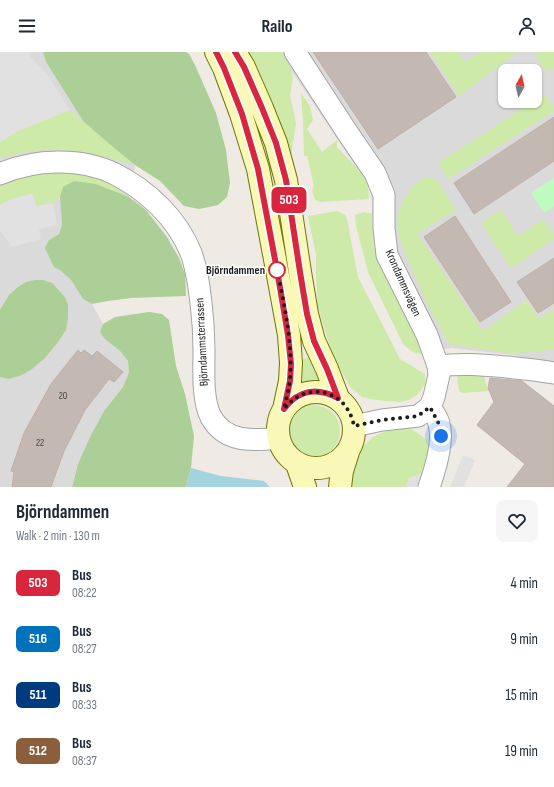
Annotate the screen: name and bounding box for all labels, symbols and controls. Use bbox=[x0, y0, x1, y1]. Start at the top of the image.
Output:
icon: menu bbox=[16, 15, 38, 37]
icon: person bbox=[516, 15, 538, 37]
text: Railo bbox=[261, 16, 293, 37]
north arrow bbox=[498, 64, 542, 108]
map controls bbox=[498, 64, 542, 108]
line badge: 503 bbox=[266, 187, 312, 213]
text: 503 bbox=[279, 191, 299, 208]
street label: Krondammsvägen bbox=[382, 247, 424, 319]
marker: Björndammen bbox=[268, 261, 286, 279]
place label: Björndammen bbox=[206, 263, 265, 278]
street label: Björndammsterrassen bbox=[192, 297, 212, 387]
house number: 20 bbox=[59, 390, 67, 402]
your location bbox=[431, 426, 451, 446]
house number: 22 bbox=[36, 437, 44, 449]
button: heart bbox=[496, 500, 538, 542]
text: Björndammen bbox=[16, 501, 109, 524]
text: Walk · 2 min · 130 m bbox=[16, 528, 100, 544]
text: Bus bbox=[72, 566, 91, 585]
text: 503 bbox=[28, 574, 48, 591]
text: 4 min bbox=[511, 574, 538, 593]
text: 08:22 bbox=[72, 585, 97, 601]
text: Bus bbox=[72, 622, 91, 641]
text: 516 bbox=[29, 630, 47, 647]
text: 9 min bbox=[510, 630, 538, 649]
text: 08:27 bbox=[72, 641, 97, 657]
text: Bus bbox=[72, 678, 91, 697]
text: 511 bbox=[29, 686, 47, 703]
text: 15 min bbox=[506, 686, 538, 705]
text: 08:33 bbox=[72, 697, 97, 713]
text: Bus bbox=[72, 734, 91, 753]
text: 512 bbox=[29, 742, 47, 759]
text: 19 min bbox=[505, 742, 538, 761]
text: 08:37 bbox=[72, 753, 97, 769]

